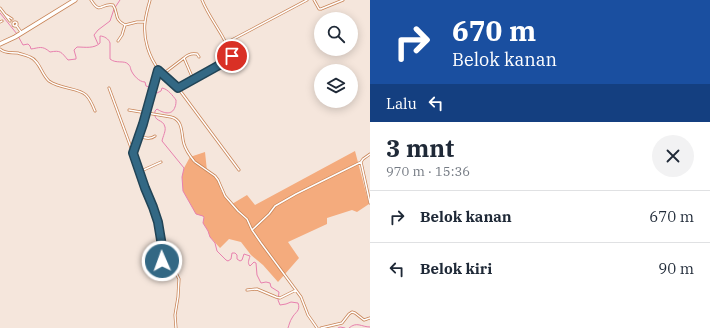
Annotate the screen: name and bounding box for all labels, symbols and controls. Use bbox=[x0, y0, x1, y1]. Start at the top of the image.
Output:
map controls bbox=[314, 12, 358, 108]
button: search bbox=[314, 12, 358, 56]
text: 670 m bbox=[452, 12, 536, 49]
icon: right bbox=[386, 16, 438, 68]
pin bbox=[215, 39, 249, 73]
icon: arrive bbox=[221, 45, 243, 67]
text: Belok kanan bbox=[452, 48, 557, 71]
button: layers bbox=[314, 64, 358, 108]
icon: left bbox=[425, 92, 447, 114]
text: Lalu bbox=[386, 94, 417, 113]
text: 3 mnt bbox=[386, 132, 454, 164]
button: close bbox=[652, 135, 694, 177]
text: 970 m · 15:36 bbox=[386, 163, 470, 180]
icon: right bbox=[386, 206, 408, 228]
text: Belok kanan bbox=[420, 207, 512, 226]
text: 670 m bbox=[649, 207, 694, 226]
position arrow bbox=[141, 240, 183, 282]
icon: left bbox=[386, 258, 408, 280]
text: Belok kiri bbox=[420, 259, 492, 278]
text: 90 m bbox=[658, 259, 694, 278]

